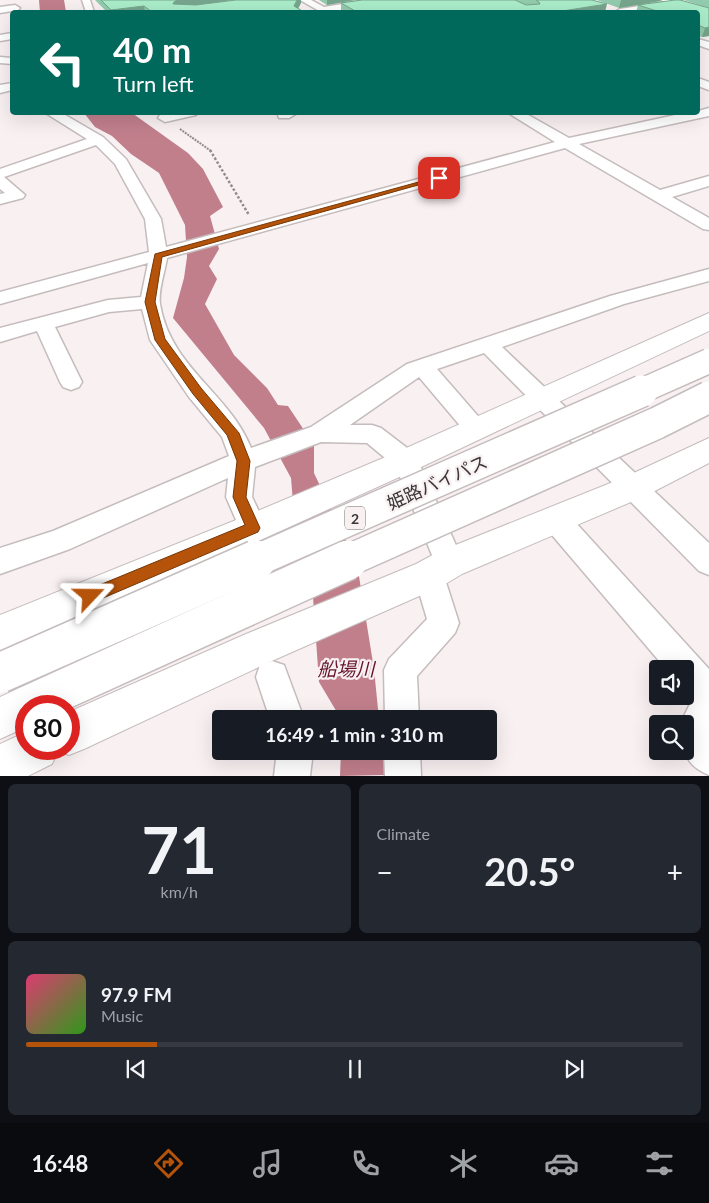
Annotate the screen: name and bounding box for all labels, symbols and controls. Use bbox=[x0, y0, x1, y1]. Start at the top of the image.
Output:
text: 40 m bbox=[113, 28, 191, 70]
icon: left bbox=[30, 30, 95, 95]
text: Turn left bbox=[113, 70, 194, 97]
pin bbox=[418, 157, 460, 199]
icon: arrive bbox=[425, 164, 453, 192]
street label: 姫路バイパス bbox=[383, 450, 491, 514]
road number: 2 bbox=[345, 506, 365, 530]
position arrow bbox=[63, 569, 115, 621]
water label: 船場川 bbox=[317, 657, 376, 680]
map controls bbox=[649, 660, 694, 760]
button: sound bbox=[649, 660, 694, 705]
speed limit sign: 80 bbox=[15, 695, 80, 760]
button: search bbox=[649, 715, 694, 760]
text: 16:49 · 1 min · 310 m bbox=[265, 723, 444, 746]
text: 71 bbox=[142, 810, 217, 888]
text: Climate bbox=[377, 824, 430, 843]
text: 20.5° bbox=[484, 848, 575, 894]
text: − bbox=[377, 855, 393, 889]
text: + bbox=[667, 855, 683, 889]
text: km/h bbox=[161, 882, 198, 901]
text: 97.9 FM bbox=[101, 983, 172, 1006]
text: Music bbox=[101, 1006, 143, 1025]
icon: previous bbox=[122, 1055, 150, 1083]
icon: pause bbox=[341, 1055, 369, 1083]
icon: next bbox=[560, 1055, 588, 1083]
icon: directions bbox=[151, 1146, 186, 1181]
icon: music bbox=[250, 1146, 285, 1181]
icon: phone bbox=[348, 1146, 383, 1181]
icon: climate bbox=[446, 1146, 481, 1181]
icon: car bbox=[544, 1146, 579, 1181]
icon: filters bbox=[642, 1146, 677, 1181]
text: 16:48 bbox=[32, 1150, 88, 1177]

